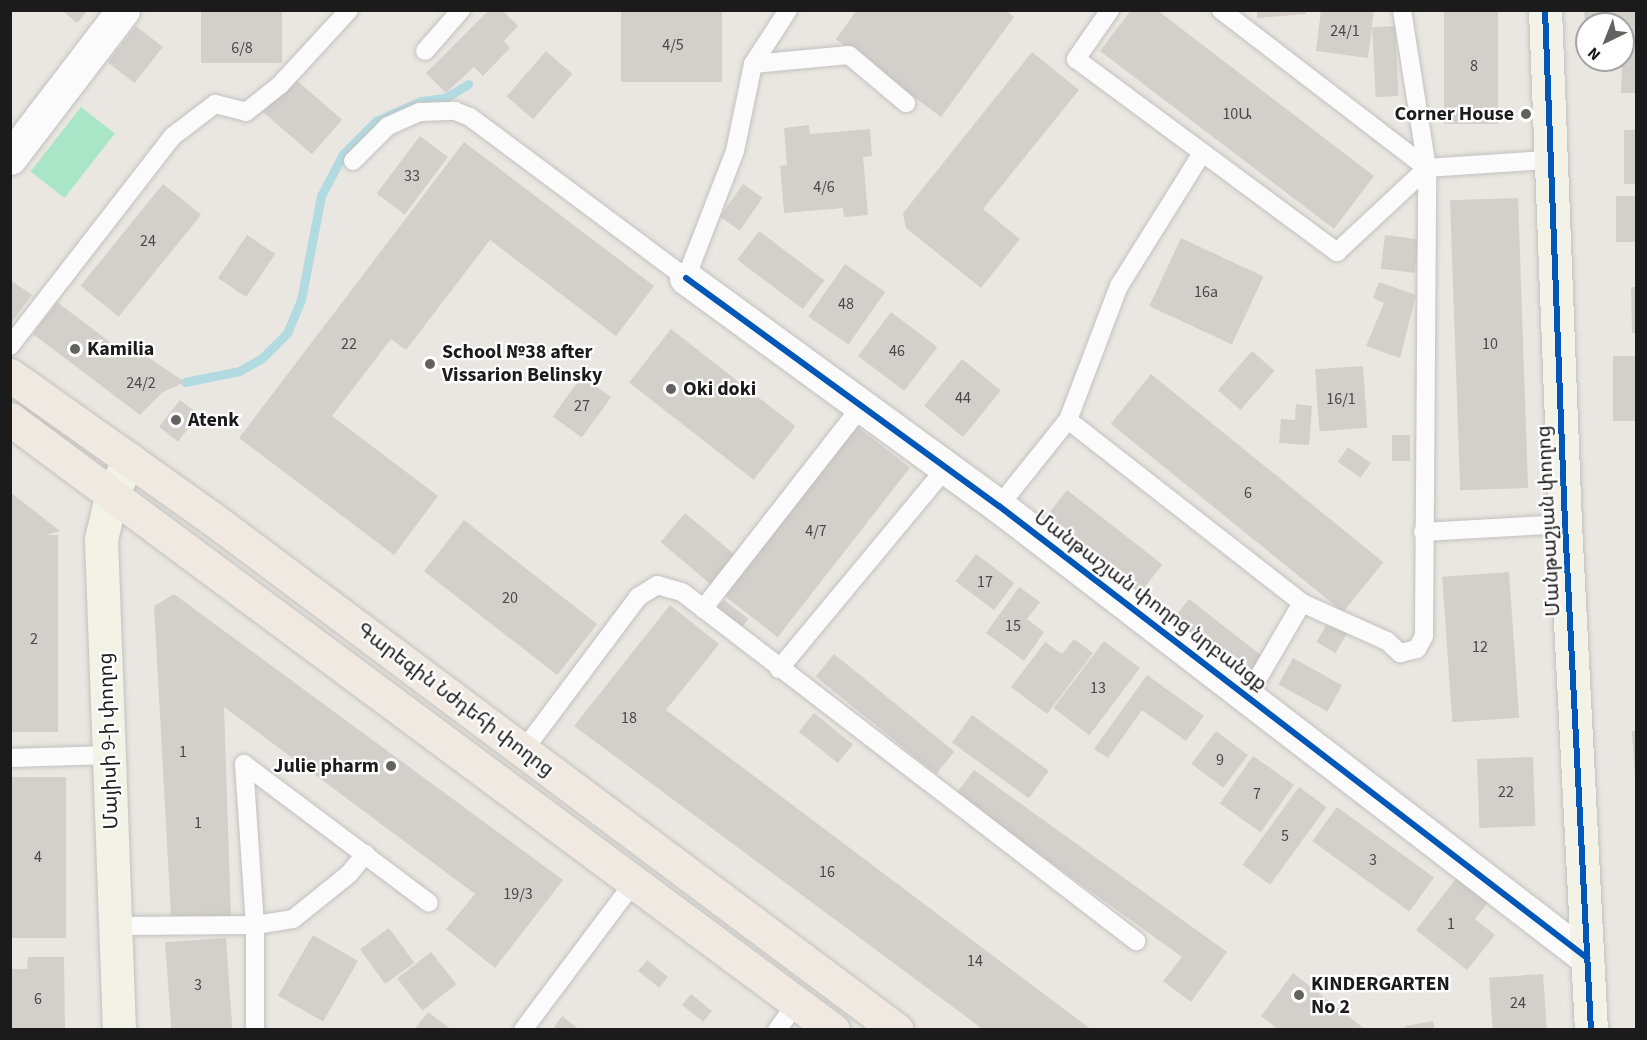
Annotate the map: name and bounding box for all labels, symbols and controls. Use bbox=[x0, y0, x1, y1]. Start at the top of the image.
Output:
north arrow bbox=[1575, 12, 1635, 72]
house number: 24/1 bbox=[1330, 21, 1360, 41]
house number: 4/5 bbox=[662, 35, 684, 55]
house number: 6/8 bbox=[231, 38, 253, 58]
text: N bbox=[1583, 42, 1605, 65]
house number: 8 bbox=[1470, 56, 1478, 76]
place label: Corner House bbox=[1394, 102, 1514, 126]
house number: 10Ա bbox=[1222, 104, 1252, 124]
marker: Corner House bbox=[1519, 107, 1533, 121]
house number: 33 bbox=[404, 166, 420, 186]
house number: 4/6 bbox=[813, 177, 835, 197]
house number: 24 bbox=[140, 231, 156, 251]
house number: 16a bbox=[1194, 282, 1218, 302]
house number: 48 bbox=[838, 294, 854, 314]
house number: 22 bbox=[341, 334, 357, 354]
house number: 10 bbox=[1482, 334, 1498, 354]
place label: Kamilia bbox=[87, 337, 154, 361]
place label: School №38 after Vissarion Belinsky bbox=[442, 340, 602, 387]
house number: 46 bbox=[889, 341, 905, 361]
marker: Kamilia bbox=[68, 342, 82, 356]
marker: School №38 after Vissarion Belinsky bbox=[423, 357, 437, 371]
house number: 24/2 bbox=[126, 373, 156, 393]
place label: Oki doki bbox=[683, 377, 756, 401]
marker: Oki doki bbox=[664, 382, 678, 396]
house number: 44 bbox=[955, 388, 971, 408]
house number: 16/1 bbox=[1326, 389, 1356, 409]
house number: 27 bbox=[574, 396, 590, 416]
place label: Atenk bbox=[188, 408, 239, 432]
marker: Atenk bbox=[169, 413, 183, 427]
street label: Մանթաշյան փողոց bbox=[1532, 425, 1566, 617]
house number: 6 bbox=[1244, 483, 1252, 503]
street label: Մանթաշյան փողոց նրբանցք bbox=[1029, 505, 1271, 697]
house number: 4/7 bbox=[805, 521, 827, 541]
house number: 17 bbox=[977, 572, 993, 592]
house number: 20 bbox=[502, 588, 518, 608]
house number: 15 bbox=[1005, 616, 1021, 636]
street label: Գարեգին Նժդեհի փողոց bbox=[352, 618, 558, 782]
house number: 2 bbox=[30, 629, 38, 649]
house number: 12 bbox=[1472, 637, 1488, 657]
street label: Մայիսի 9-ի փողոց bbox=[94, 652, 124, 830]
house number: 13 bbox=[1090, 678, 1106, 698]
house number: 18 bbox=[621, 708, 637, 728]
house number: 1 bbox=[179, 742, 187, 762]
house number: 9 bbox=[1216, 750, 1224, 770]
place label: Julie pharm bbox=[273, 754, 379, 778]
marker: Julie pharm bbox=[384, 759, 398, 773]
house number: 22 bbox=[1498, 782, 1514, 802]
house number: 7 bbox=[1253, 784, 1261, 804]
house number: 1 bbox=[194, 813, 202, 833]
house number: 5 bbox=[1281, 826, 1289, 846]
house number: 4 bbox=[34, 847, 42, 867]
house number: 3 bbox=[1369, 850, 1377, 870]
house number: 16 bbox=[819, 862, 835, 882]
house number: 19/3 bbox=[503, 884, 533, 904]
house number: 1 bbox=[1447, 914, 1455, 934]
house number: 14 bbox=[967, 951, 983, 971]
place label: KINDERGARTEN No 2 bbox=[1311, 972, 1450, 1019]
house number: 3 bbox=[194, 975, 202, 995]
marker: KINDERGARTEN No 2 bbox=[1292, 988, 1306, 1002]
house number: 6 bbox=[34, 989, 42, 1009]
house number: 24 bbox=[1510, 993, 1526, 1013]

